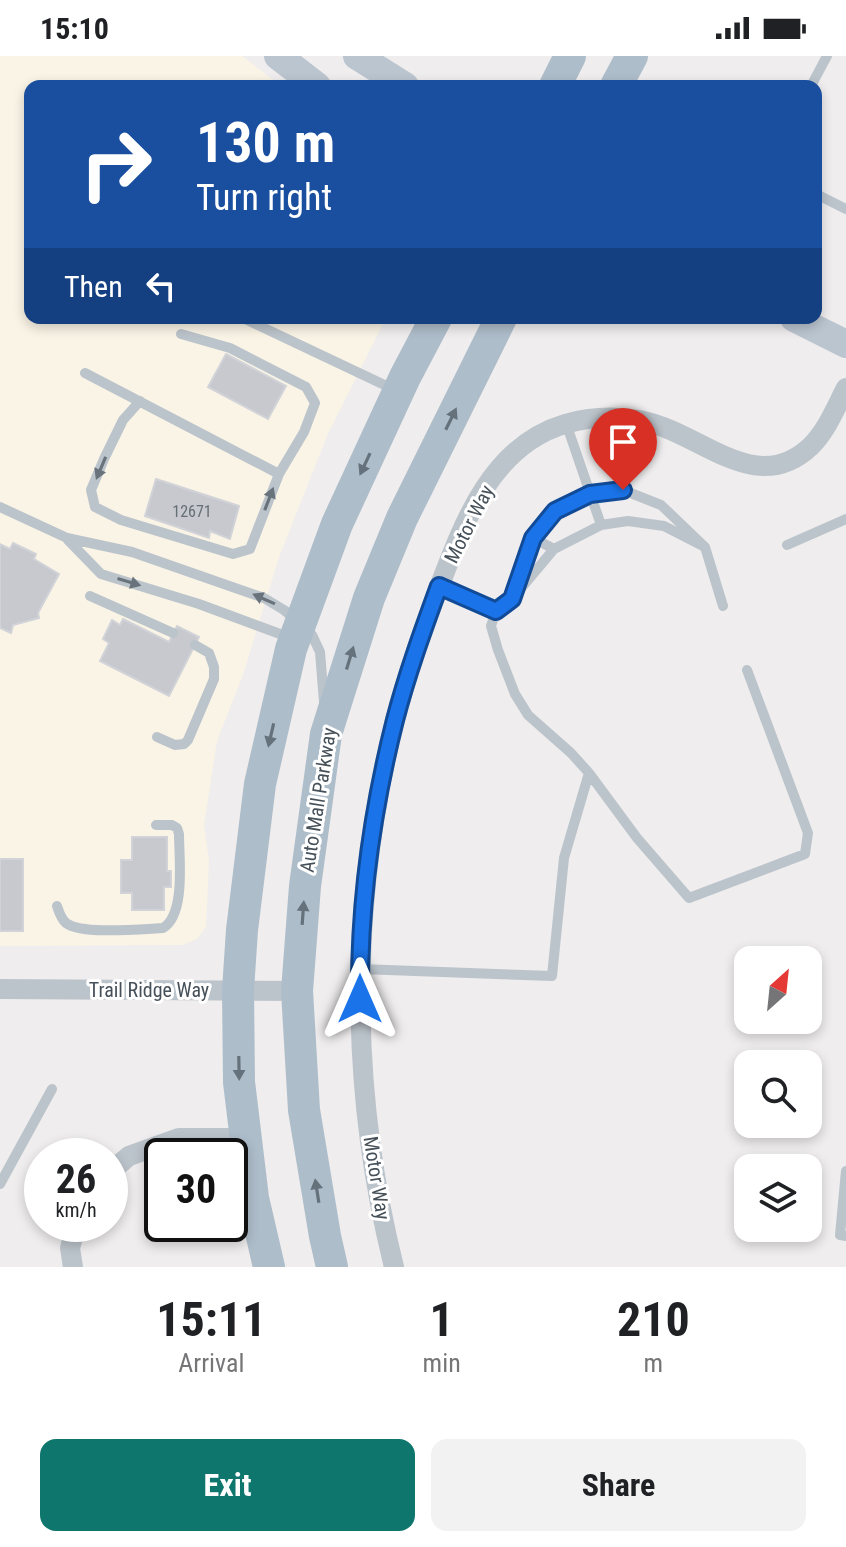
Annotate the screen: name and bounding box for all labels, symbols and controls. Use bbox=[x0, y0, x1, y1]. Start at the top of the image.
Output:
text: 15:10 bbox=[40, 11, 109, 46]
text: 130 m bbox=[196, 110, 335, 176]
icon: right bbox=[64, 112, 168, 216]
text: Turn right bbox=[196, 177, 332, 219]
icon: left bbox=[139, 264, 183, 308]
text: Then bbox=[64, 269, 123, 304]
one-way arrow bbox=[444, 408, 458, 431]
pin bbox=[589, 408, 657, 490]
icon: arrive bbox=[601, 420, 645, 464]
one-way arrow bbox=[358, 452, 372, 475]
one-way arrow bbox=[94, 456, 107, 479]
street label: Motor Way bbox=[439, 481, 499, 567]
one-way arrow bbox=[263, 487, 276, 511]
house number: 12671 bbox=[172, 502, 212, 521]
one-way arrow bbox=[117, 576, 141, 589]
one-way arrow bbox=[252, 593, 275, 606]
one-way arrow bbox=[344, 646, 357, 670]
one-way arrow bbox=[264, 722, 277, 747]
street label: Auto Mall Parkway bbox=[295, 726, 341, 874]
one-way arrow bbox=[297, 900, 310, 925]
north arrow bbox=[734, 946, 822, 1034]
map controls bbox=[734, 946, 822, 1242]
position arrow bbox=[318, 957, 402, 1041]
street label: Trail Ridge Way bbox=[89, 978, 209, 1002]
button: search bbox=[734, 1050, 822, 1138]
one-way arrow bbox=[233, 1056, 245, 1081]
street label: Motor Way bbox=[359, 1135, 395, 1221]
speed limit sign: 30 bbox=[144, 1138, 248, 1242]
button: layers bbox=[734, 1154, 822, 1242]
text: 26 bbox=[56, 1156, 96, 1203]
one-way arrow bbox=[310, 1178, 323, 1203]
text: km/h bbox=[55, 1198, 97, 1222]
text: 15:11 bbox=[156, 1291, 266, 1348]
text: 1 bbox=[430, 1291, 454, 1348]
text: 210 bbox=[617, 1291, 690, 1348]
text: Arrival bbox=[178, 1348, 244, 1378]
text: min bbox=[423, 1348, 461, 1378]
text: m bbox=[644, 1348, 663, 1378]
button: Exit bbox=[40, 1439, 415, 1531]
button: Share bbox=[431, 1439, 806, 1531]

